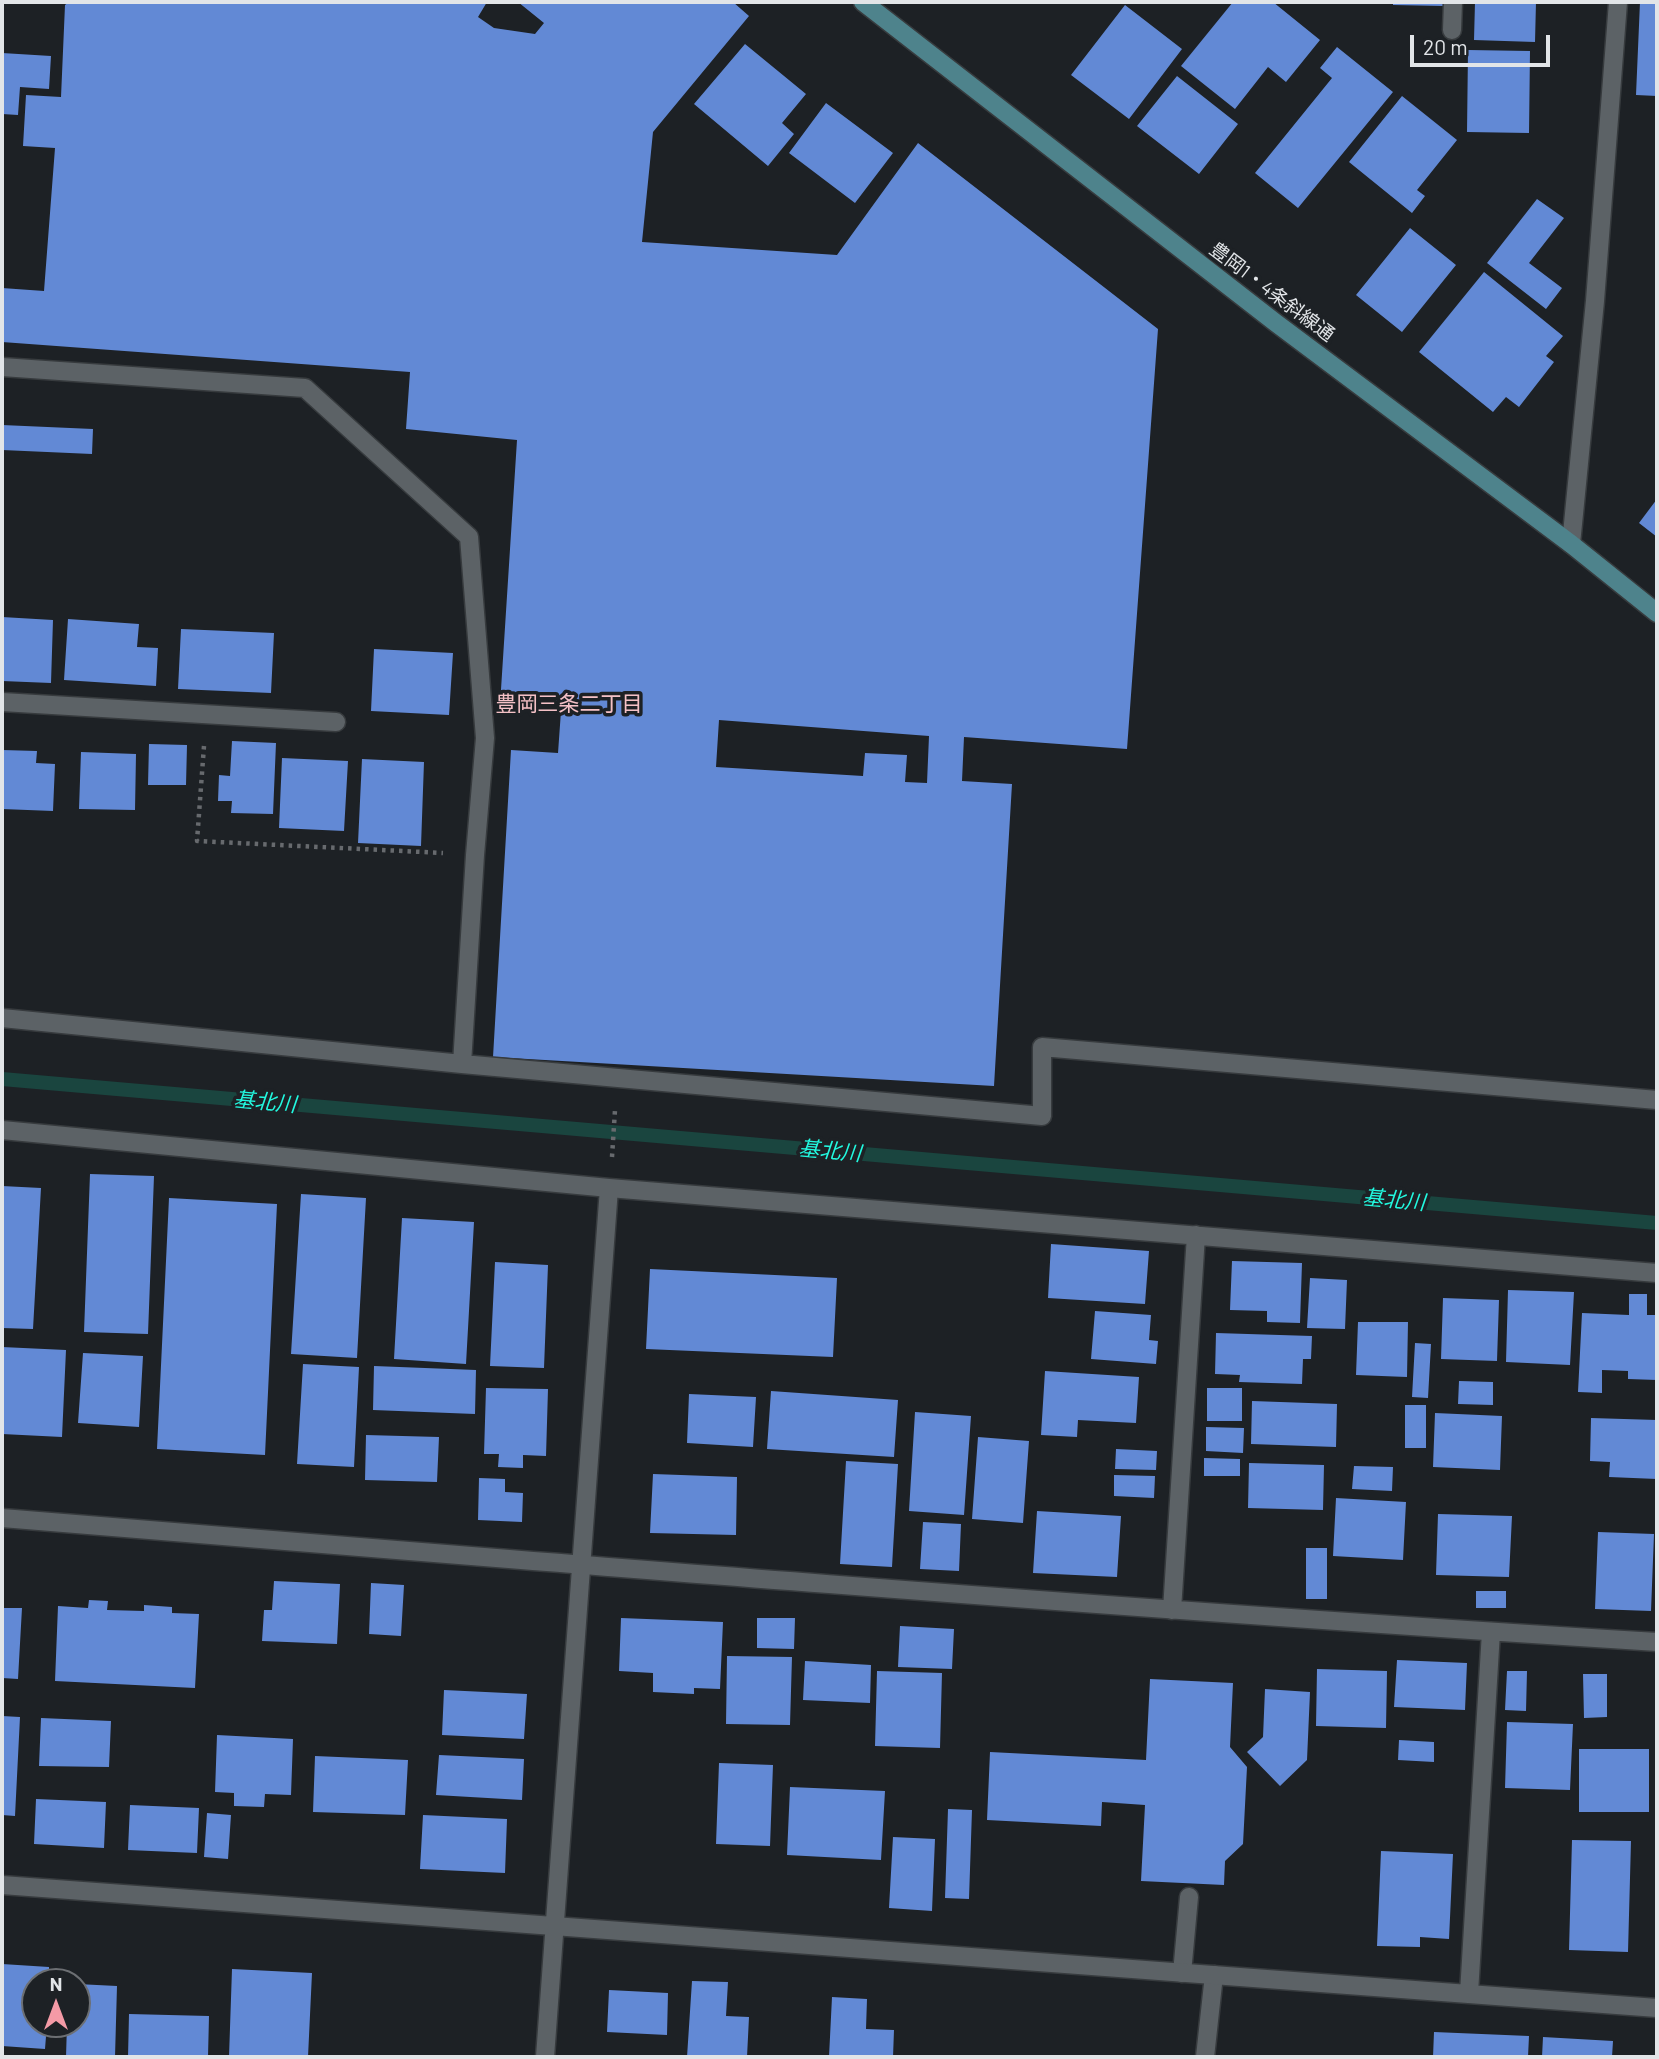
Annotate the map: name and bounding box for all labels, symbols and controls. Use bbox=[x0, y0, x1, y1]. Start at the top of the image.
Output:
scale bar bbox=[1414, 21, 1554, 65]
text: 20 m bbox=[1423, 34, 1468, 59]
street label: 豊岡1・4条斜線通 bbox=[1205, 238, 1339, 346]
district label: 豊岡三条二丁目 bbox=[496, 691, 642, 717]
water label: 基北川 bbox=[233, 1087, 297, 1117]
water label: 基北川 bbox=[798, 1136, 862, 1166]
water label: 基北川 bbox=[1362, 1185, 1426, 1215]
north arrow bbox=[21, 1968, 91, 2038]
text: N bbox=[50, 1972, 62, 1995]

